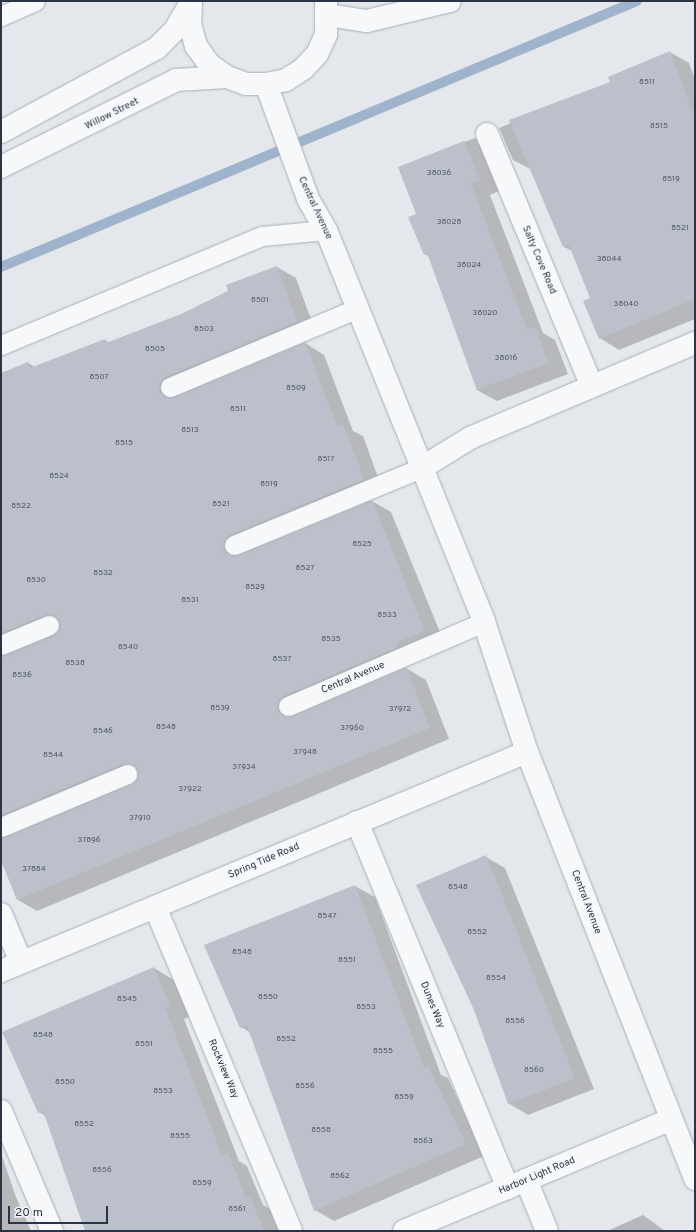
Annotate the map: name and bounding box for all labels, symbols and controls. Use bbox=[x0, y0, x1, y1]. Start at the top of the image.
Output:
house number: 8511 bbox=[639, 78, 655, 88]
street label: Willow Street bbox=[83, 95, 141, 133]
house number: 8515 bbox=[650, 122, 668, 132]
house number: 38036 bbox=[427, 169, 451, 179]
street label: Central Avenue bbox=[295, 175, 335, 241]
house number: 8519 bbox=[662, 175, 680, 185]
house number: 38028 bbox=[437, 218, 461, 228]
street label: Salty Cove Road bbox=[519, 224, 559, 296]
house number: 8521 bbox=[671, 224, 689, 234]
house number: 38044 bbox=[597, 255, 621, 265]
house number: 38024 bbox=[457, 261, 481, 271]
house number: 8501 bbox=[251, 296, 269, 306]
house number: 38040 bbox=[614, 300, 638, 310]
house number: 38020 bbox=[473, 309, 497, 319]
house number: 8503 bbox=[194, 325, 214, 335]
house number: 8505 bbox=[145, 345, 165, 355]
house number: 38016 bbox=[495, 354, 517, 364]
house number: 8507 bbox=[90, 373, 108, 383]
house number: 8509 bbox=[286, 384, 306, 394]
house number: 8511 bbox=[230, 405, 246, 415]
house number: 8513 bbox=[181, 426, 199, 436]
house number: 8515 bbox=[115, 439, 133, 449]
house number: 8517 bbox=[318, 455, 334, 465]
house number: 8524 bbox=[49, 472, 69, 482]
house number: 8519 bbox=[260, 480, 278, 490]
house number: 8521 bbox=[212, 500, 230, 510]
house number: 8522 bbox=[11, 502, 31, 512]
house number: 8525 bbox=[352, 540, 372, 550]
house number: 8527 bbox=[296, 564, 314, 574]
house number: 8532 bbox=[93, 569, 113, 579]
house number: 8530 bbox=[26, 576, 46, 586]
house number: 8529 bbox=[245, 583, 265, 593]
house number: 8531 bbox=[181, 596, 199, 606]
house number: 8533 bbox=[377, 611, 397, 621]
house number: 8535 bbox=[321, 635, 341, 645]
house number: 8540 bbox=[118, 643, 138, 653]
house number: 8537 bbox=[273, 655, 291, 665]
house number: 8538 bbox=[65, 659, 85, 669]
street label: Central Avenue bbox=[319, 659, 387, 697]
house number: 8536 bbox=[12, 671, 32, 681]
house number: 8539 bbox=[210, 704, 230, 714]
house number: 37972 bbox=[389, 705, 411, 715]
house number: 8548 bbox=[156, 723, 176, 733]
house number: 37960 bbox=[340, 724, 364, 734]
house number: 8546 bbox=[93, 727, 113, 737]
house number: 37948 bbox=[293, 748, 317, 758]
house number: 8544 bbox=[43, 751, 63, 761]
house number: 37934 bbox=[232, 763, 256, 773]
house number: 37922 bbox=[178, 785, 202, 795]
house number: 37910 bbox=[129, 814, 151, 824]
house number: 37896 bbox=[78, 836, 100, 846]
street label: Spring Tide Road bbox=[226, 841, 302, 881]
house number: 37884 bbox=[22, 865, 46, 875]
street label: Central Avenue bbox=[568, 868, 604, 936]
house number: 8548 bbox=[448, 883, 468, 893]
house number: 8547 bbox=[317, 912, 337, 922]
house number: 8552 bbox=[467, 928, 487, 938]
house number: 8548 bbox=[232, 948, 252, 958]
house number: 8551 bbox=[338, 956, 356, 966]
house number: 8554 bbox=[486, 974, 506, 984]
street label: Dunes Way bbox=[417, 980, 447, 1030]
house number: 8550 bbox=[258, 993, 278, 1003]
house number: 8545 bbox=[117, 995, 137, 1005]
house number: 8553 bbox=[356, 1003, 376, 1013]
house number: 8556 bbox=[505, 1017, 525, 1027]
house number: 8548 bbox=[33, 1031, 53, 1041]
house number: 8552 bbox=[276, 1035, 296, 1045]
street label: Rockview Way bbox=[205, 1037, 241, 1101]
house number: 8551 bbox=[135, 1040, 153, 1050]
house number: 8555 bbox=[373, 1047, 393, 1057]
house number: 8560 bbox=[524, 1066, 544, 1076]
house number: 8550 bbox=[55, 1078, 75, 1088]
house number: 8556 bbox=[295, 1082, 315, 1092]
house number: 8553 bbox=[153, 1087, 173, 1097]
house number: 8559 bbox=[394, 1093, 414, 1103]
house number: 8552 bbox=[74, 1120, 94, 1130]
house number: 8558 bbox=[311, 1126, 331, 1136]
house number: 8555 bbox=[170, 1132, 190, 1142]
house number: 8563 bbox=[413, 1137, 433, 1147]
street label: Harbor Light Road bbox=[497, 1154, 577, 1198]
house number: 8556 bbox=[92, 1166, 112, 1176]
house number: 8562 bbox=[330, 1172, 350, 1182]
house number: 8559 bbox=[192, 1179, 212, 1189]
scale bar bbox=[10, 1198, 110, 1224]
text: 20 m bbox=[15, 1205, 43, 1221]
house number: 8561 bbox=[228, 1205, 246, 1215]

